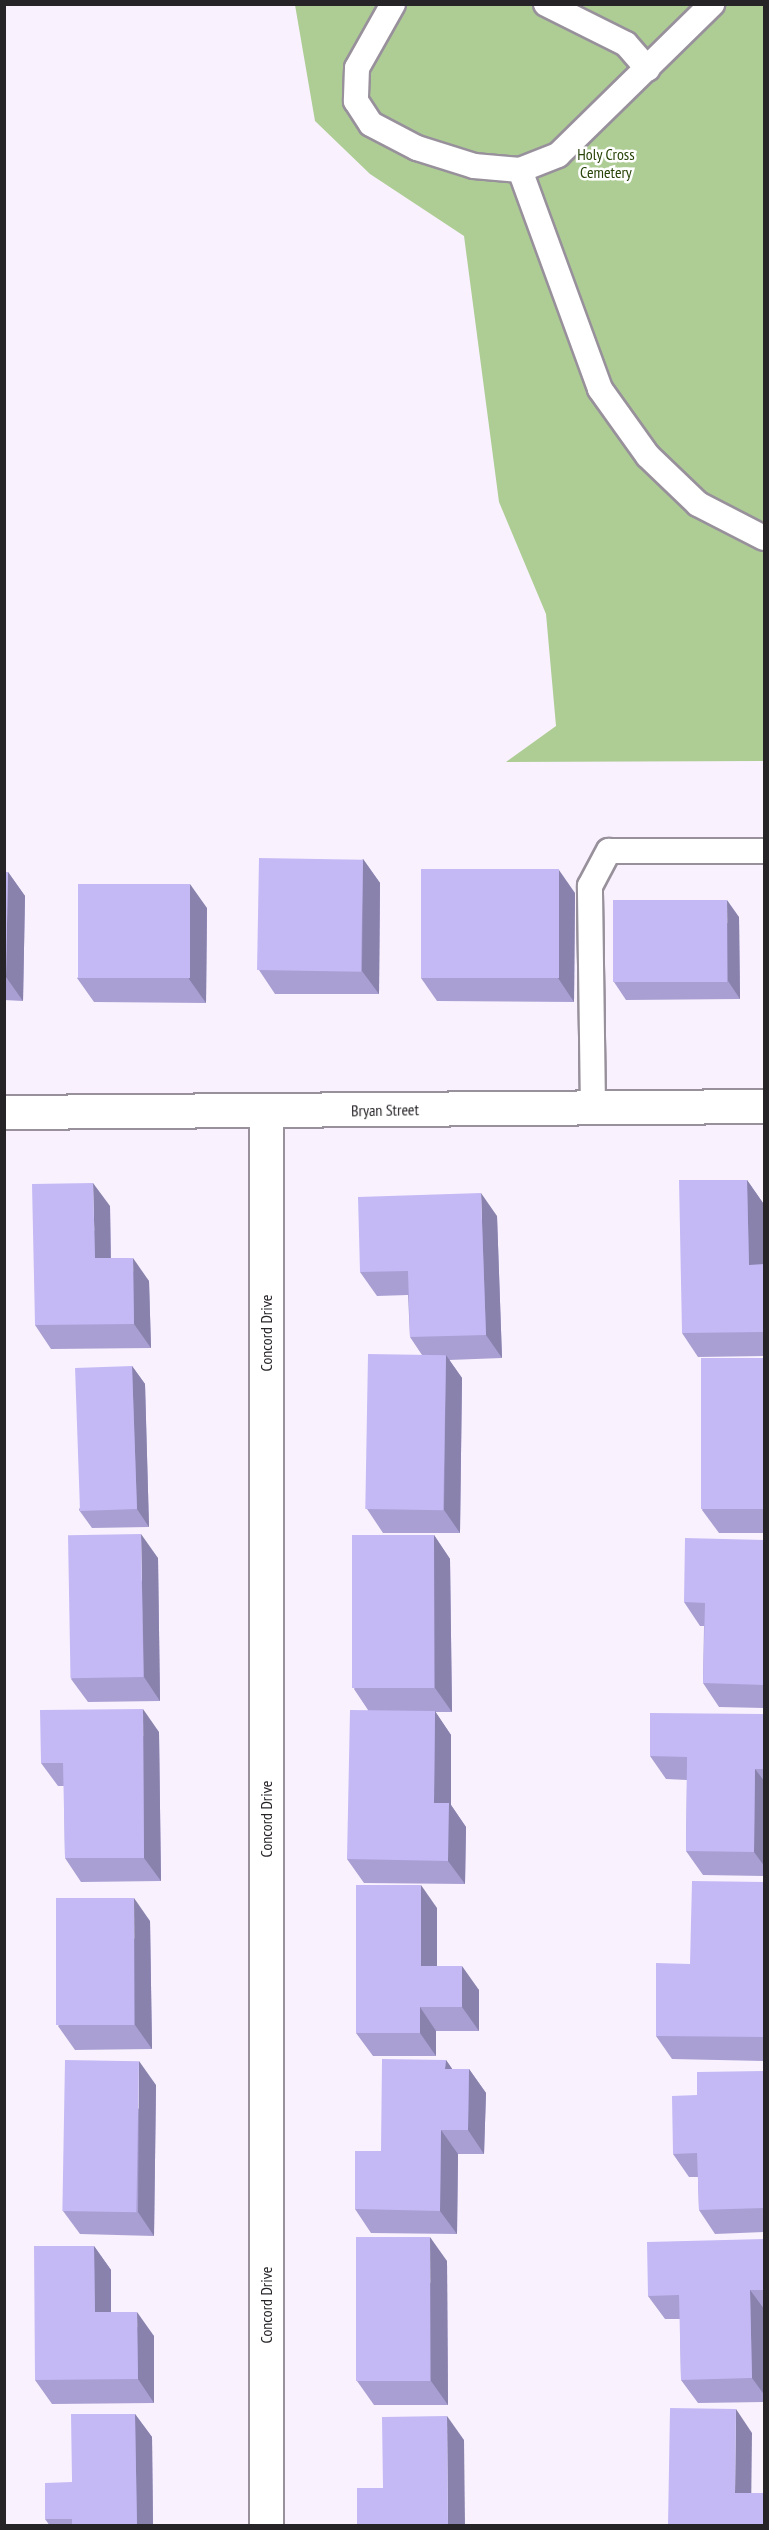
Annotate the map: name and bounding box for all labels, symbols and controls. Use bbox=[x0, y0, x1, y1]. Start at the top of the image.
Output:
park label: Holy Cross Cemetery bbox=[577, 144, 635, 182]
street label: Bryan Street bbox=[351, 1100, 419, 1120]
street label: Concord Drive bbox=[256, 1295, 276, 1371]
street label: Concord Drive bbox=[256, 1781, 276, 1857]
street label: Concord Drive bbox=[256, 2267, 276, 2343]

